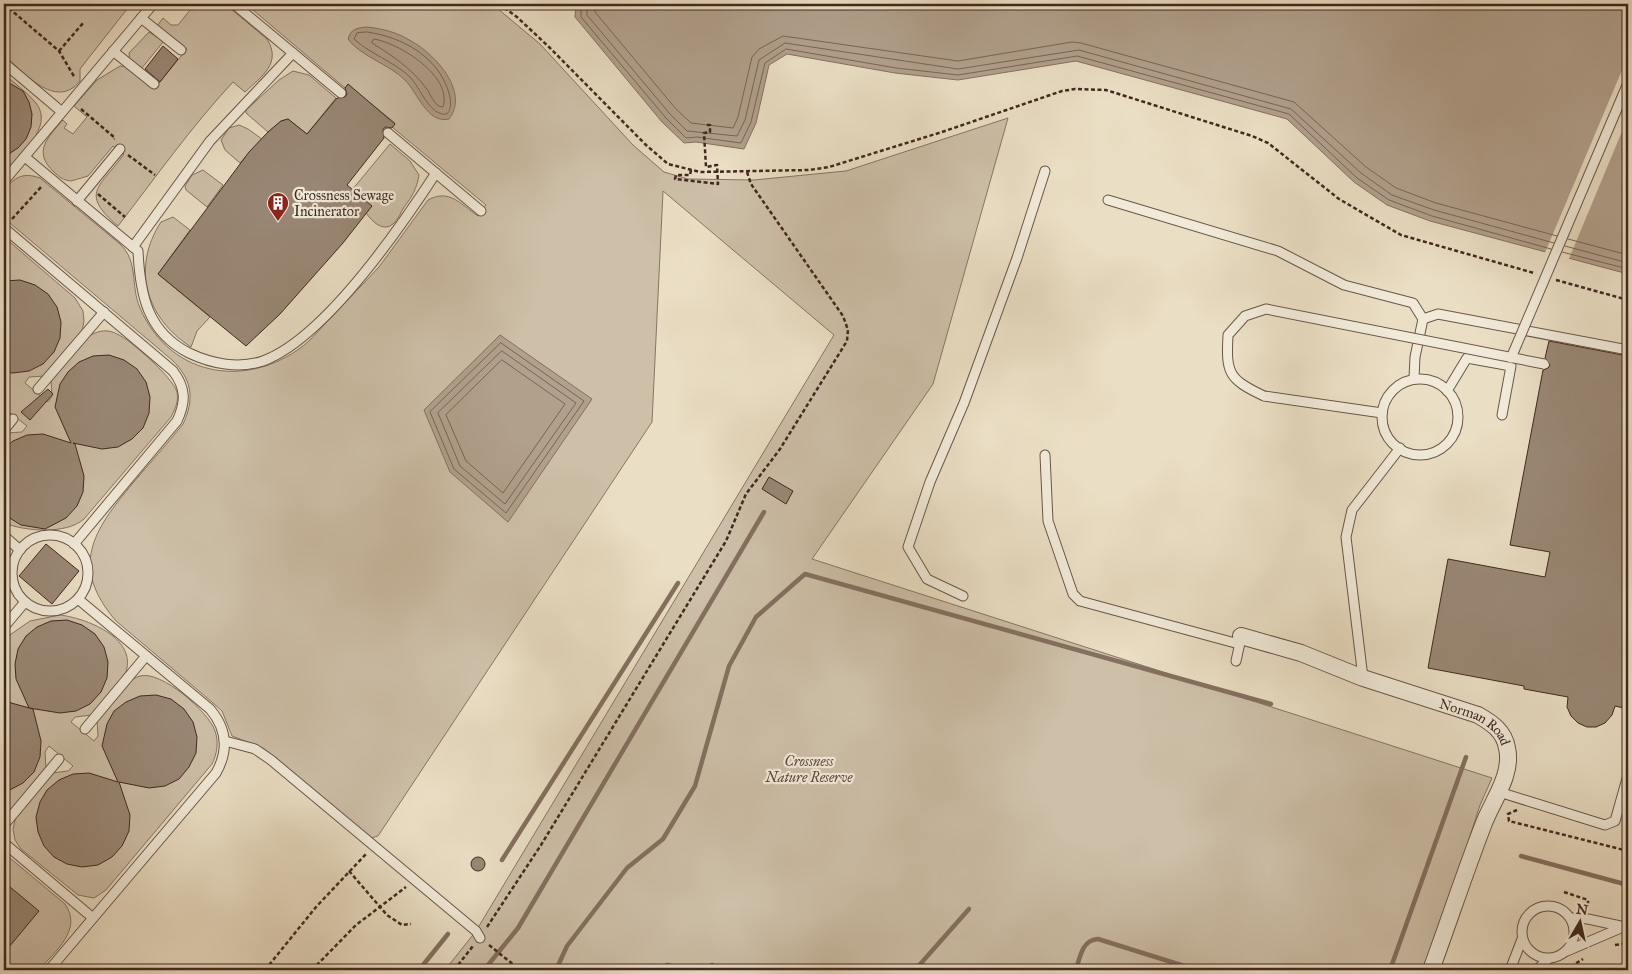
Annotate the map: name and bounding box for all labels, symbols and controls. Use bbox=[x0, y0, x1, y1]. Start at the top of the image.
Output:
place label: Crossness Sewage Incinerator bbox=[294, 187, 394, 220]
building icon: Crossness Sewage Incinerator bbox=[266, 191, 290, 222]
street label: Norman Road bbox=[1437, 695, 1514, 747]
park label: Crossness Nature Reserve bbox=[765, 753, 853, 786]
north arrow bbox=[1554, 896, 1604, 946]
text: N bbox=[1575, 900, 1589, 919]

